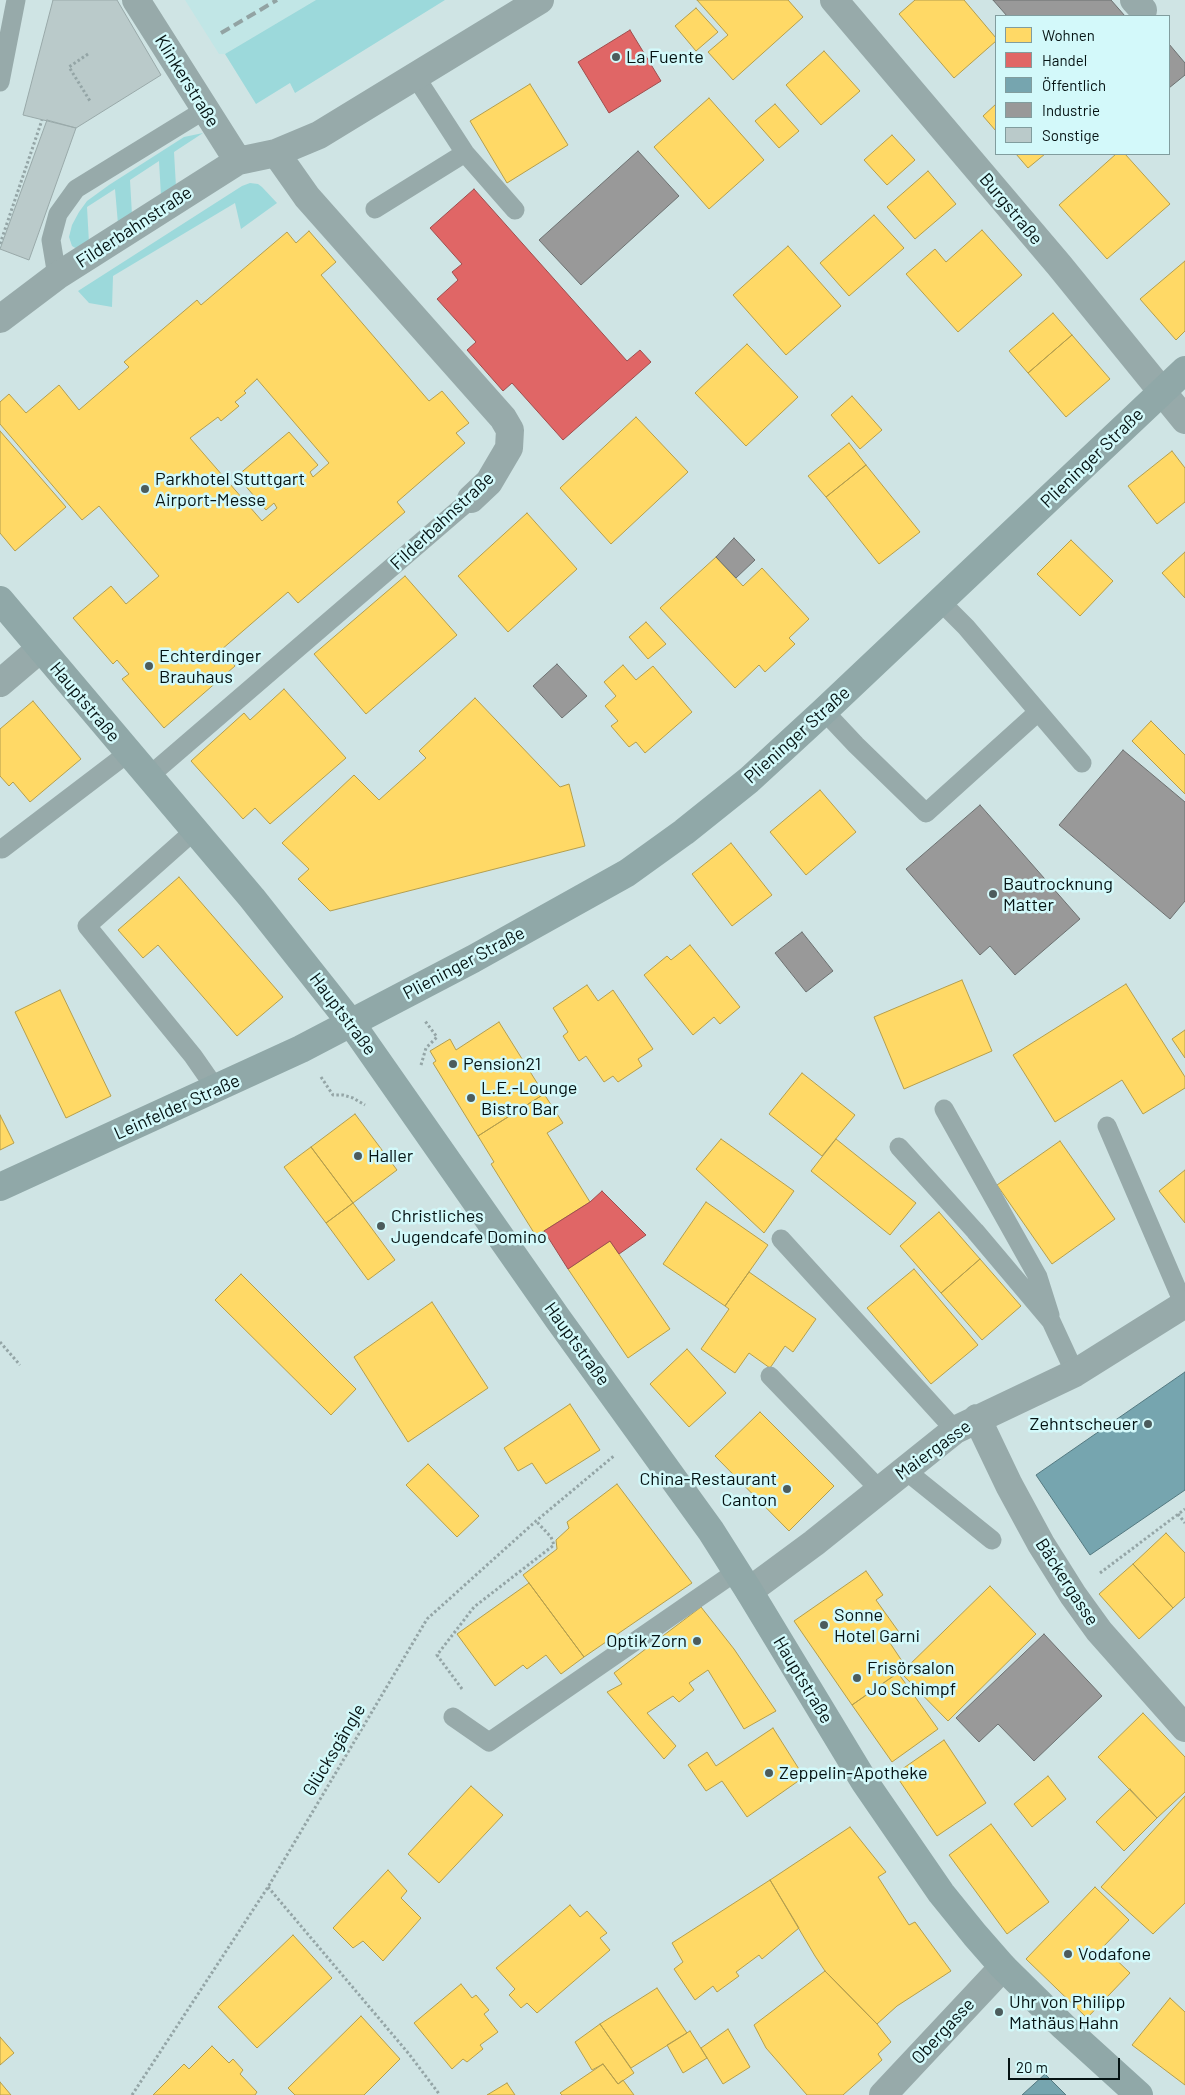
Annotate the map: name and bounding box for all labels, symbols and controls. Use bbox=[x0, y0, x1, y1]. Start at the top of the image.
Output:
legend bbox=[995, 15, 1170, 155]
text: Wohnen bbox=[1042, 26, 1095, 44]
street label: Klinkerstraße bbox=[150, 31, 224, 131]
place label: La Fuente bbox=[626, 46, 704, 68]
marker: La Fuente bbox=[610, 51, 622, 63]
text: Handel bbox=[1042, 51, 1087, 69]
text: Öffentlich bbox=[1042, 76, 1106, 94]
text: Industrie bbox=[1042, 101, 1100, 119]
text: Sonstige bbox=[1042, 126, 1100, 144]
street label: Burgstraße bbox=[975, 169, 1047, 249]
street label: Filderbahnstraße bbox=[72, 181, 196, 273]
street label: Plieninger Straße bbox=[1036, 403, 1148, 513]
street label: Filderbahnstraße bbox=[386, 467, 498, 575]
place label: Parkhotel Stuttgart Airport-Messe bbox=[155, 468, 305, 510]
marker: Parkhotel Stuttgart Airport-Messe bbox=[139, 483, 151, 495]
place label: Echterdinger Brauhaus bbox=[159, 645, 261, 688]
street label: Hauptstraße bbox=[45, 658, 125, 746]
marker: Echterdinger Brauhaus bbox=[143, 660, 155, 672]
street label: Plieninger Straße bbox=[740, 682, 854, 788]
place label: Bautrocknung Matter bbox=[1003, 873, 1113, 916]
marker: Bautrocknung Matter bbox=[987, 888, 999, 900]
street label: Plieninger Straße bbox=[399, 922, 529, 1004]
street label: Hauptstraße bbox=[305, 969, 381, 1059]
place label: Pension21 bbox=[463, 1053, 541, 1075]
marker: Pension21 bbox=[447, 1058, 459, 1070]
street label: Leinfelder Straße bbox=[111, 1070, 243, 1144]
place label: L.E.-Lounge Bistro Bar bbox=[481, 1077, 577, 1120]
marker: L.E.-Lounge Bistro Bar bbox=[465, 1092, 477, 1104]
place label: Haller bbox=[368, 1145, 413, 1167]
marker: Haller bbox=[352, 1150, 364, 1162]
place label: Christliches Jugendcafe Domino bbox=[391, 1205, 547, 1248]
marker: Christliches Jugendcafe Domino bbox=[375, 1220, 387, 1232]
street label: Hauptstraße bbox=[540, 1298, 614, 1390]
place label: Zehntscheuer bbox=[1030, 1413, 1138, 1435]
street label: Maiergasse bbox=[891, 1415, 975, 1485]
marker: Zehntscheuer bbox=[1142, 1418, 1154, 1430]
place label: China-Restaurant Canton bbox=[639, 1468, 777, 1510]
marker: China-Restaurant Canton bbox=[781, 1483, 793, 1495]
street label: Bäckergasse bbox=[1031, 1534, 1103, 1630]
place label: Sonne Hotel Garni bbox=[834, 1604, 920, 1646]
marker: Sonne Hotel Garni bbox=[818, 1619, 830, 1631]
place label: Optik Zorn bbox=[606, 1630, 687, 1652]
street label: Hauptstraße bbox=[769, 1633, 837, 1727]
marker: Optik Zorn bbox=[691, 1635, 703, 1647]
place label: Frisörsalon Jo Schimpf bbox=[867, 1657, 956, 1700]
marker: Frisörsalon Jo Schimpf bbox=[851, 1672, 863, 1684]
street label: Glücksgängle bbox=[298, 1700, 370, 1800]
place label: Zeppelin-Apotheke bbox=[779, 1762, 928, 1784]
marker: Zeppelin-Apotheke bbox=[763, 1767, 775, 1779]
place label: Vodafone bbox=[1078, 1943, 1151, 1965]
marker: Vodafone bbox=[1062, 1948, 1074, 1960]
place label: Uhr von Philipp Mathäus Hahn bbox=[1009, 1991, 1125, 2034]
street label: Obergasse bbox=[907, 1994, 979, 2068]
marker: Uhr von Philipp Mathäus Hahn bbox=[993, 2006, 1005, 2018]
scale bar bbox=[1010, 2048, 1122, 2080]
text: 20 m bbox=[1016, 2058, 1048, 2076]

